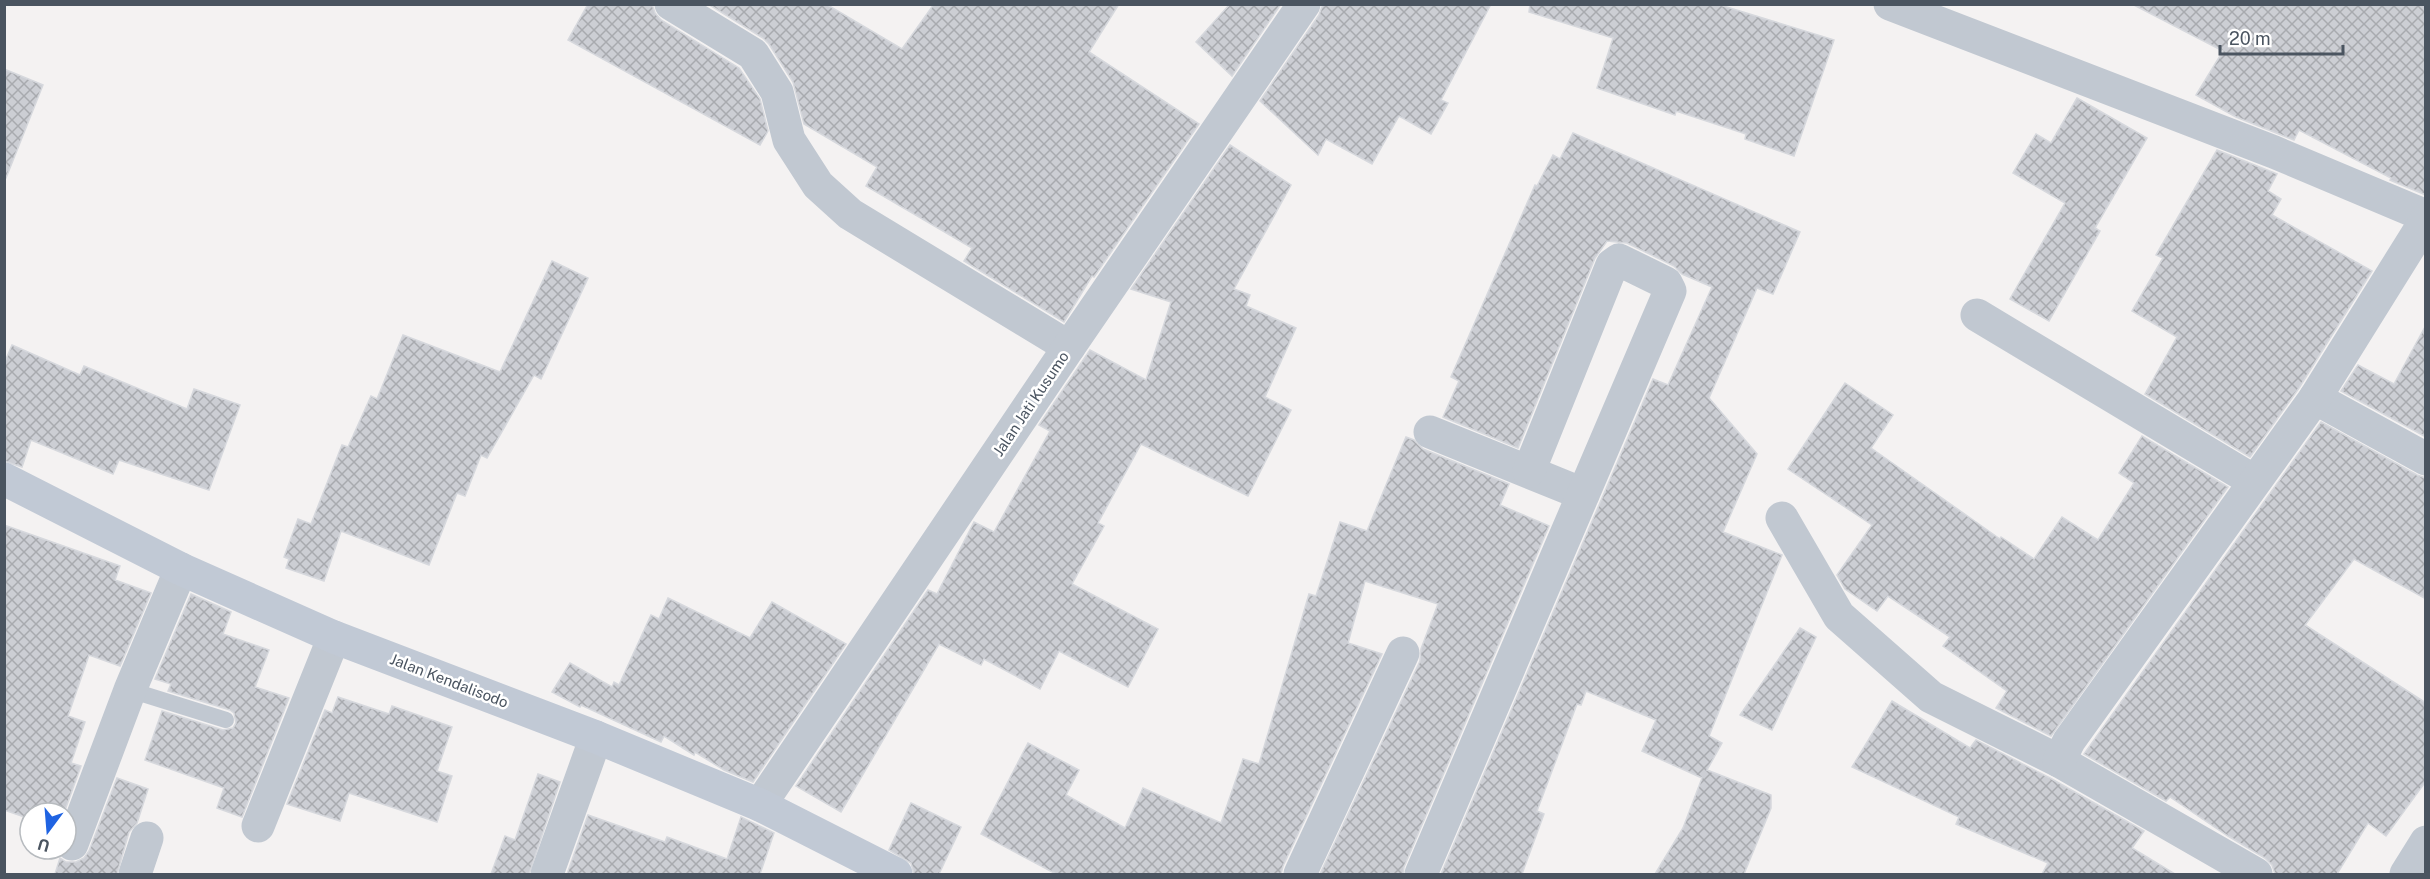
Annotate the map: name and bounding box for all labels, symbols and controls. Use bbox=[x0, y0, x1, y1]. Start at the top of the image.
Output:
scale bar bbox=[2220, 18, 2343, 56]
text: 20 m bbox=[2229, 28, 2271, 49]
street label: Jalan Jati Kusumo bbox=[989, 348, 1072, 459]
street label: Jalan Kendalisodo bbox=[388, 650, 511, 711]
north arrow bbox=[18, 801, 78, 861]
text: U bbox=[36, 834, 52, 856]

